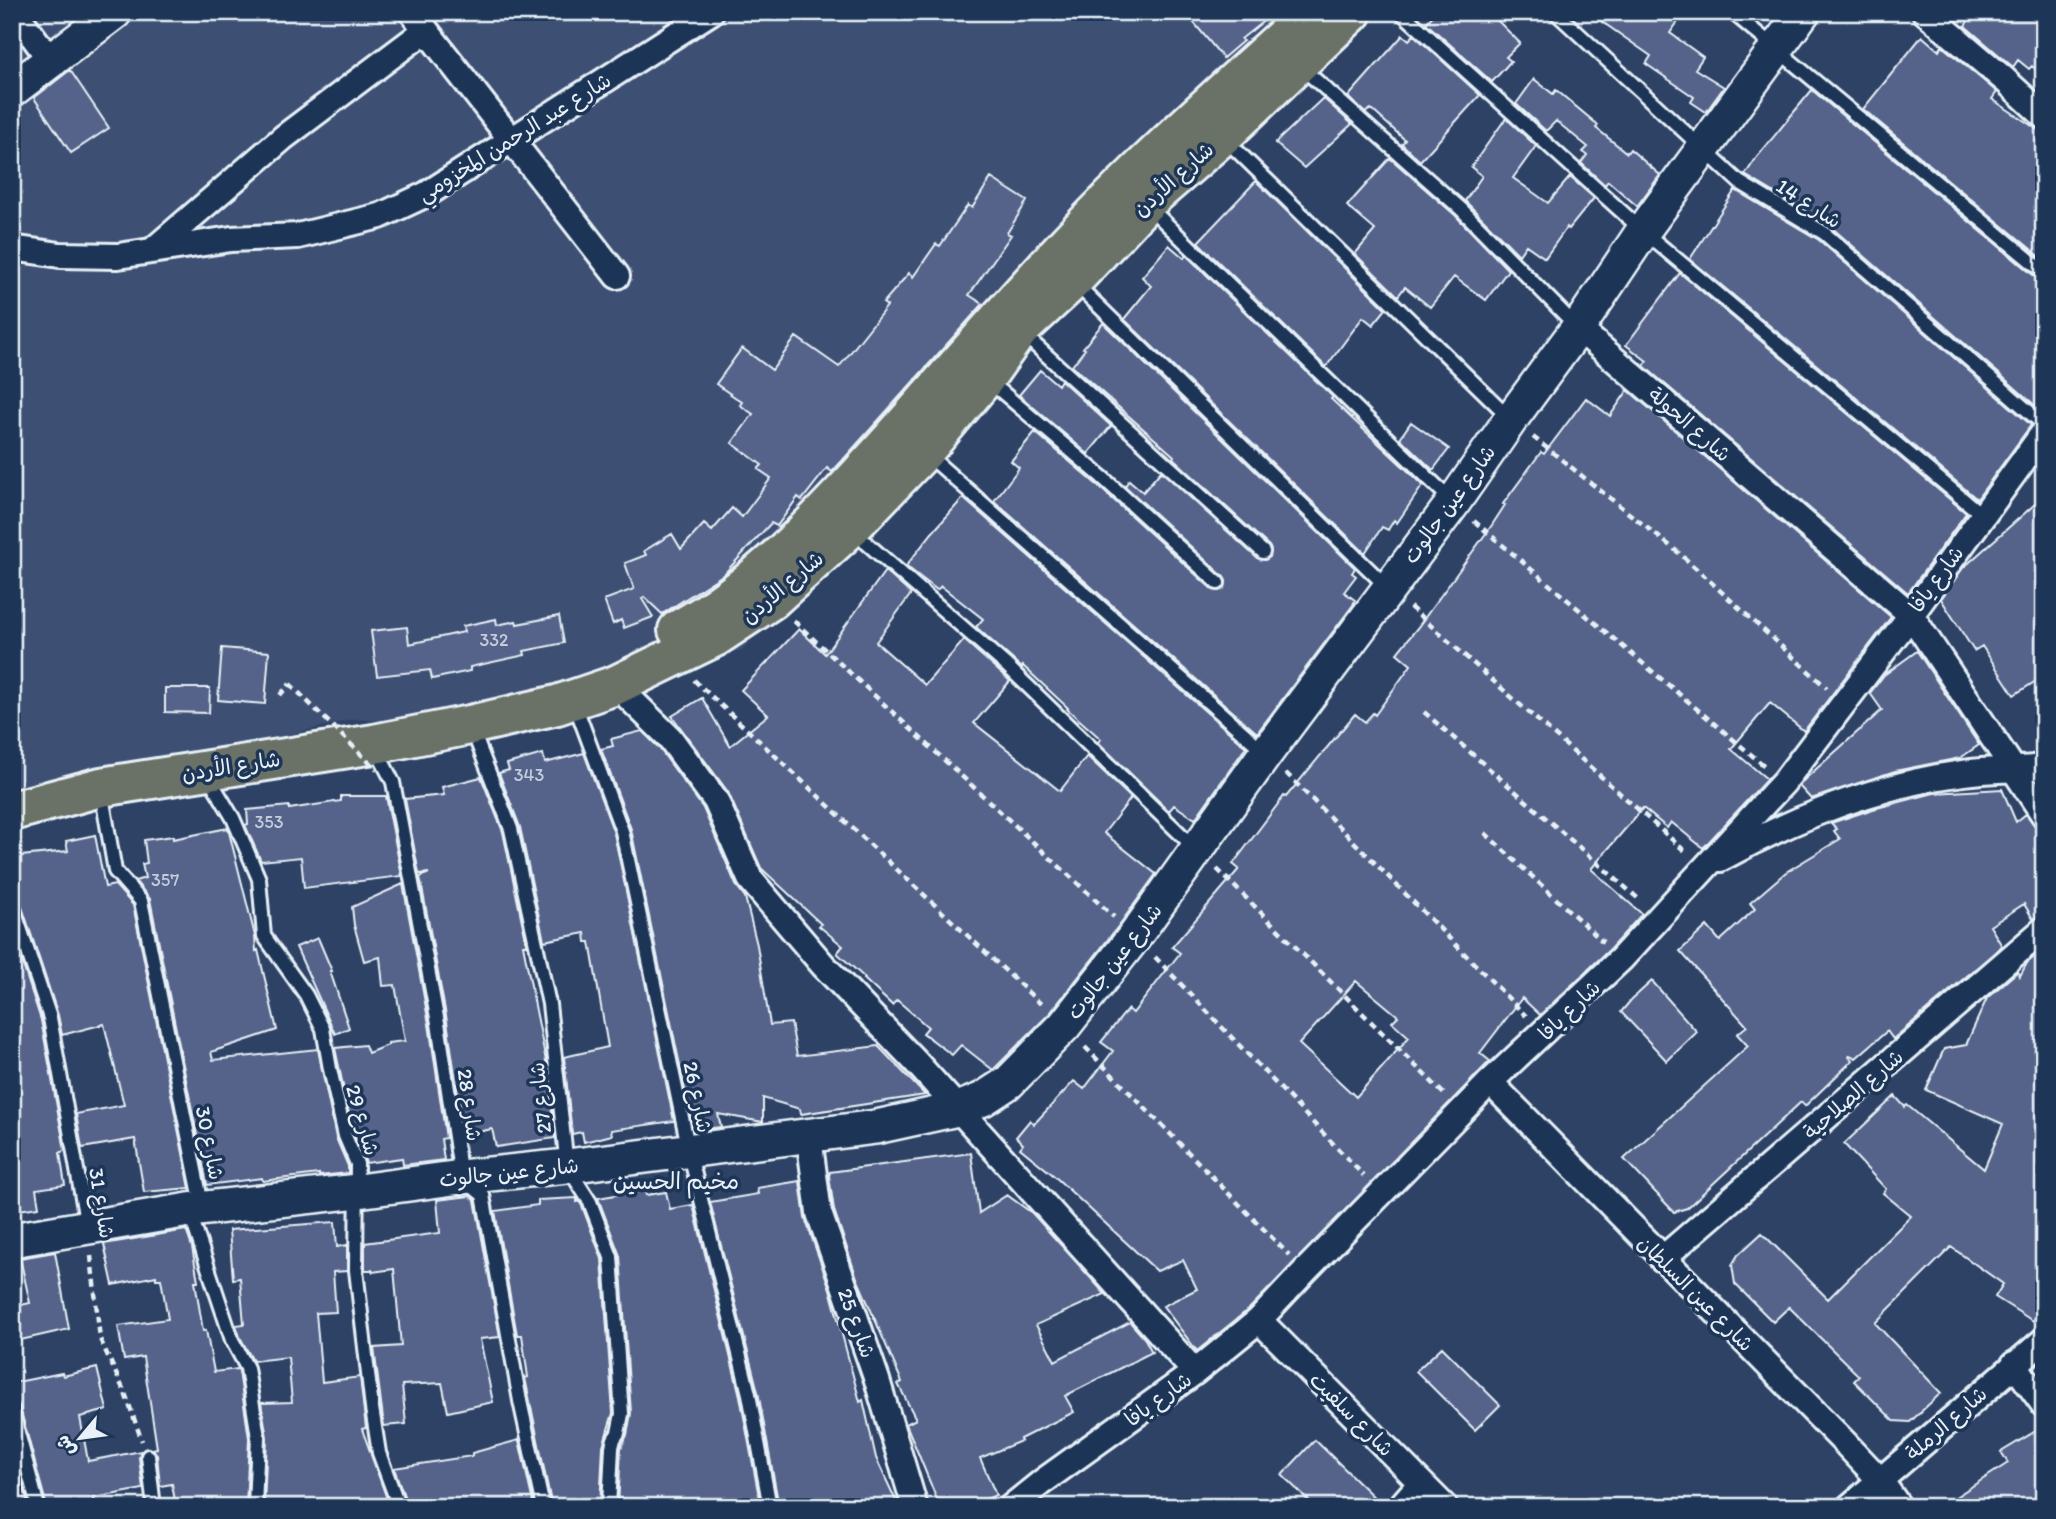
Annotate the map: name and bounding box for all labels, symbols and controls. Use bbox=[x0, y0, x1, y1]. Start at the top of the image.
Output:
street label: شارع عبد الرحمن المخزومي bbox=[413, 67, 619, 213]
street label: شارع الأردن bbox=[1127, 136, 1220, 224]
street label: شارع 14 bbox=[1770, 173, 1846, 236]
street label: شارع الحولة bbox=[1642, 381, 1736, 469]
street label: شارع عين جالوت bbox=[1398, 440, 1503, 570]
street label: شارع يافا bbox=[1903, 541, 1971, 619]
street label: شارع الأردن bbox=[735, 545, 830, 631]
house number: 332 bbox=[479, 629, 509, 651]
street label: شارع الأردن bbox=[180, 745, 283, 789]
house number: 343 bbox=[514, 764, 544, 786]
house number: 353 bbox=[254, 811, 284, 833]
house number: 357 bbox=[151, 869, 179, 891]
street label: شارع عين جالوت bbox=[1061, 898, 1169, 1026]
street label: شارع يافا bbox=[1533, 974, 1607, 1048]
street label: شارع الصلاحية bbox=[1798, 1044, 1910, 1147]
street label: شارع 26 bbox=[675, 1059, 718, 1136]
street label: شارع 27 bbox=[524, 1061, 559, 1135]
street label: شارع 28 bbox=[450, 1067, 487, 1143]
street label: شارع 29 bbox=[338, 1082, 385, 1159]
street label: شارع 30 bbox=[188, 1104, 229, 1183]
street label: شارع عين جالوت bbox=[438, 1152, 580, 1195]
street label: شارع 31 bbox=[81, 1166, 120, 1241]
district label: مخيم الحسين bbox=[613, 1167, 739, 1199]
street label: شارع عين السلطان bbox=[1631, 1230, 1759, 1358]
street label: شارع 25 bbox=[830, 1285, 881, 1362]
street label: شارع يافا bbox=[1120, 1366, 1198, 1434]
street label: شارع سلفيت bbox=[1303, 1367, 1399, 1463]
street label: شارع الرملة bbox=[1900, 1381, 1994, 1467]
north arrow bbox=[46, 1404, 116, 1474]
text: ش bbox=[50, 1431, 81, 1461]

